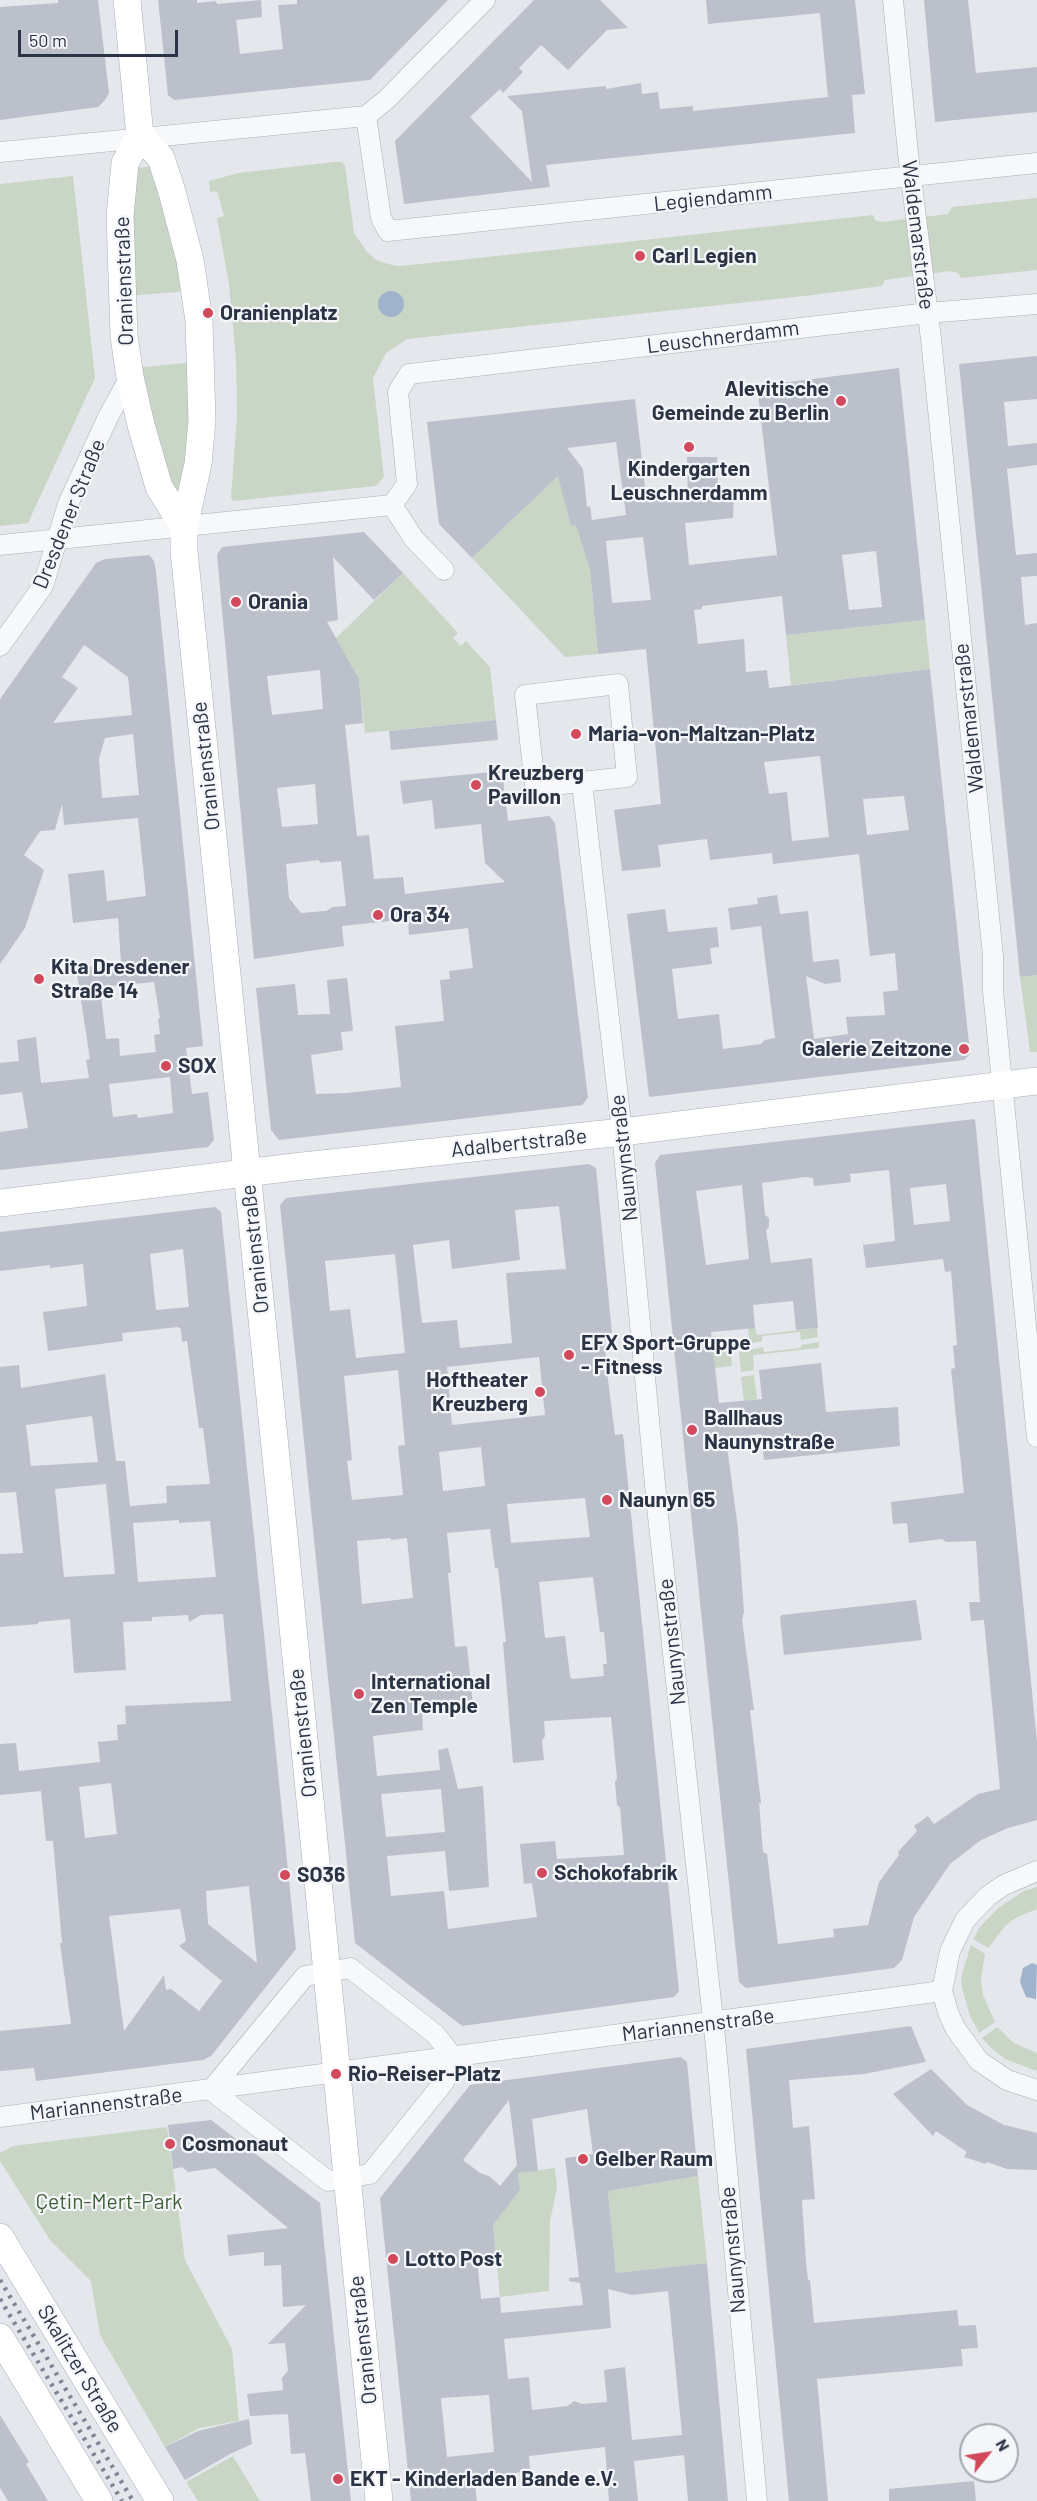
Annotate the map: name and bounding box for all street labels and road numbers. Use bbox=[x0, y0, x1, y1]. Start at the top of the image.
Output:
street label: Waldemarstraße bbox=[896, 159, 940, 311]
street label: Legiendamm bbox=[653, 179, 773, 217]
street label: Oranienstraße bbox=[109, 216, 139, 346]
street label: Leuschnerdamm bbox=[645, 315, 801, 359]
street label: Dresdener Straße bbox=[27, 435, 111, 593]
street label: Waldemarstraße bbox=[949, 642, 989, 794]
street label: Oranienstraße bbox=[187, 700, 225, 832]
street label: Naunynstraße bbox=[605, 1093, 643, 1223]
street label: Adalbertstraße bbox=[450, 1123, 588, 1163]
street label: Oranienstraße bbox=[236, 1183, 274, 1315]
street label: Naunynstraße bbox=[653, 1577, 691, 1707]
street label: Oranienstraße bbox=[284, 1667, 322, 1799]
street label: Mariannenstraße bbox=[620, 2003, 776, 2047]
street label: Mariannenstraße bbox=[28, 2082, 184, 2126]
street label: Naunynstraße bbox=[715, 2186, 751, 2314]
street label: Oranienstraße bbox=[344, 2274, 382, 2406]
street label: Skalitzer Straße bbox=[32, 2301, 128, 2437]

